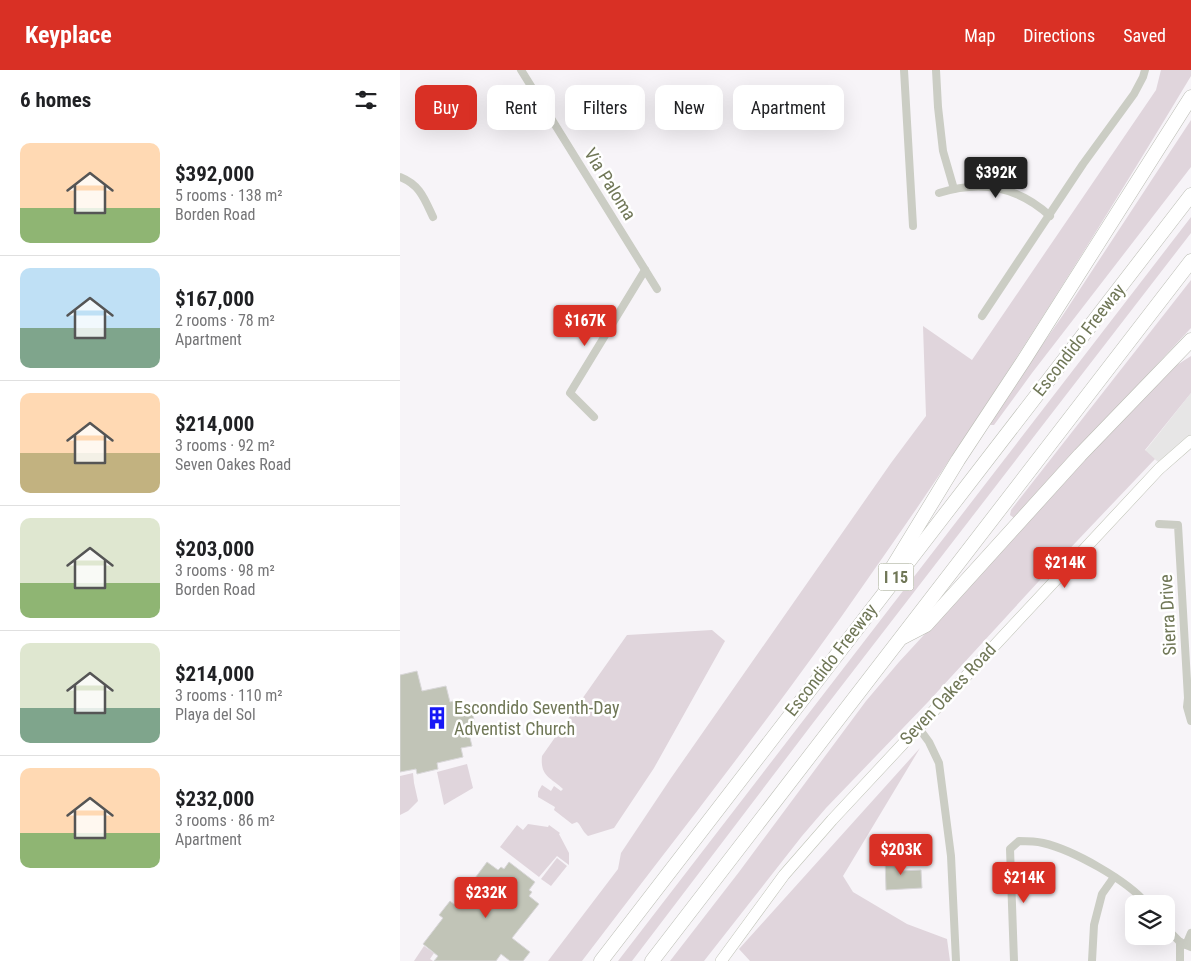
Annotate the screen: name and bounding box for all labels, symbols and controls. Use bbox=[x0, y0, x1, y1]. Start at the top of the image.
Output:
text: Keyplace bbox=[25, 21, 112, 49]
text: Map bbox=[964, 25, 995, 46]
text: Directions bbox=[1023, 25, 1095, 46]
text: Saved bbox=[1123, 25, 1166, 46]
chip: Buy bbox=[415, 85, 477, 130]
chip: Rent bbox=[487, 85, 555, 130]
chip: Filters bbox=[565, 85, 645, 130]
chip: New bbox=[655, 85, 723, 130]
chip: Apartment bbox=[733, 85, 844, 130]
icon: filters bbox=[352, 86, 380, 114]
text: 6 homes bbox=[20, 88, 91, 112]
street label: Via Paloma bbox=[580, 144, 641, 224]
pin: $392K bbox=[961, 156, 1031, 199]
text: $392,000 bbox=[175, 162, 254, 186]
icon: home bbox=[60, 163, 120, 223]
text: $392K bbox=[975, 163, 1017, 182]
text: 5 rooms · 138 m² bbox=[175, 186, 283, 205]
text: Borden Road bbox=[175, 205, 255, 224]
street label: Escondido Freeway bbox=[1028, 279, 1129, 400]
text: $167,000 bbox=[175, 287, 254, 311]
icon: home bbox=[60, 288, 120, 348]
pin: $167K bbox=[550, 304, 620, 347]
text: 2 rooms · 78 m² bbox=[175, 311, 275, 330]
text: $167K bbox=[564, 311, 606, 330]
text: Apartment bbox=[175, 330, 242, 349]
text: $214,000 bbox=[175, 412, 254, 436]
icon: home bbox=[60, 413, 120, 473]
text: 3 rooms · 92 m² bbox=[175, 436, 275, 455]
text: Seven Oakes Road bbox=[175, 455, 291, 474]
text: $203,000 bbox=[175, 537, 254, 561]
icon: home bbox=[60, 538, 120, 598]
pin: $214K bbox=[1030, 546, 1100, 589]
text: $214K bbox=[1044, 553, 1086, 572]
text: 3 rooms · 98 m² bbox=[175, 561, 275, 580]
road number: I 15 bbox=[878, 564, 914, 590]
street label: Sierra Drive bbox=[1155, 574, 1180, 656]
text: Borden Road bbox=[175, 580, 255, 599]
street label: Escondido Freeway bbox=[780, 599, 881, 720]
street label: Seven Oakes Road bbox=[895, 639, 1000, 749]
text: $214,000 bbox=[175, 662, 254, 686]
icon: home bbox=[60, 663, 120, 723]
text: 3 rooms · 110 m² bbox=[175, 686, 283, 705]
place label: Escondido Seventh-Day Adventist Church bbox=[454, 697, 620, 739]
text: Playa del Sol bbox=[175, 705, 256, 724]
building icon: Escondido Seventh-Day Adventist Church bbox=[424, 705, 450, 731]
text: $232,000 bbox=[175, 787, 254, 811]
icon: home bbox=[60, 788, 120, 848]
text: 3 rooms · 86 m² bbox=[175, 811, 275, 830]
text: Apartment bbox=[175, 830, 242, 849]
pin: $203K bbox=[866, 834, 936, 876]
text: $203K bbox=[880, 840, 922, 859]
pin: $214K bbox=[989, 862, 1059, 904]
text: $214K bbox=[1003, 868, 1045, 887]
pin: $232K bbox=[451, 876, 521, 919]
text: $232K bbox=[465, 883, 507, 902]
map controls bbox=[1125, 895, 1175, 945]
button: layers bbox=[1125, 895, 1175, 945]

